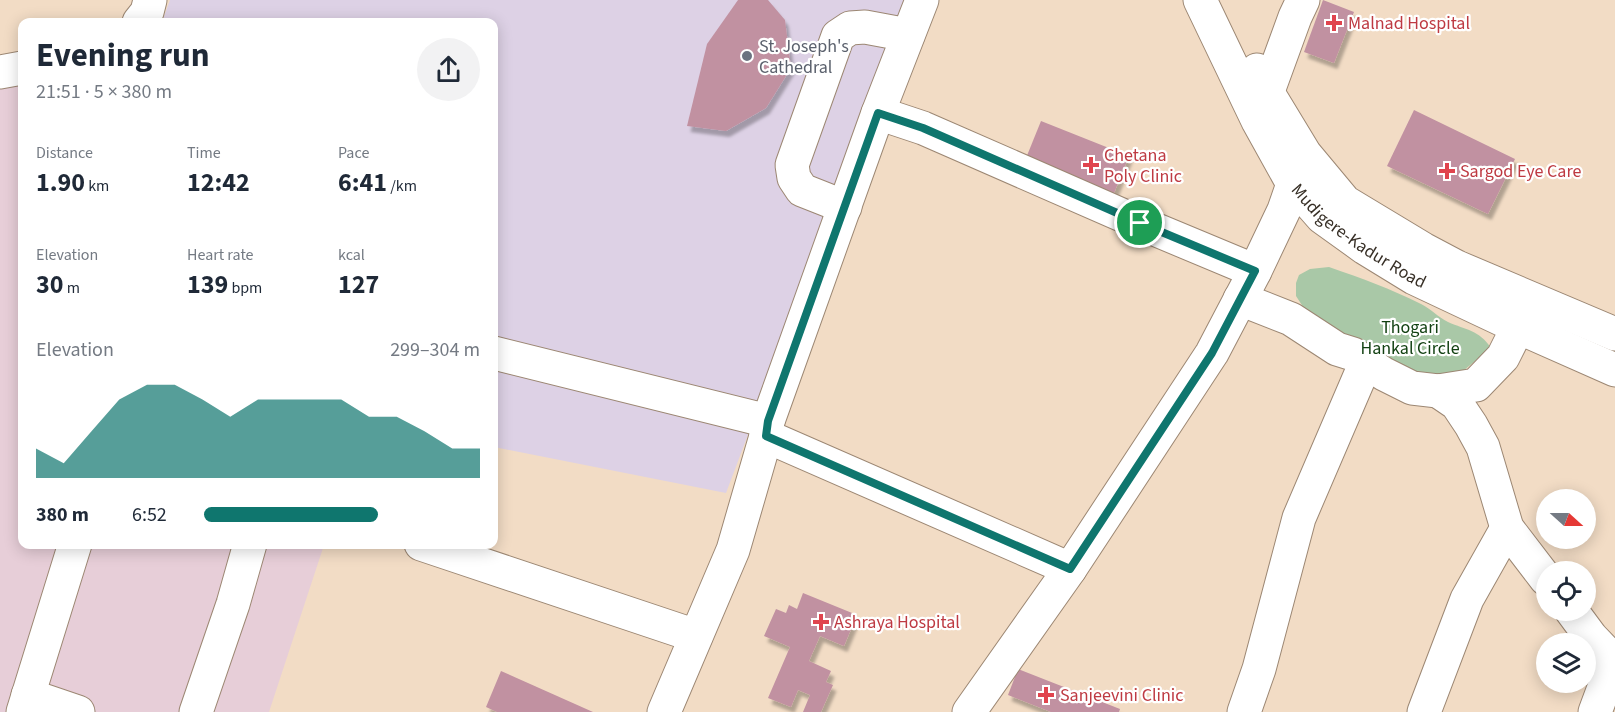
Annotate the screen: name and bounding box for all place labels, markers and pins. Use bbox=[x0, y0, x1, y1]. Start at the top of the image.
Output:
place label: Malnad Hospital bbox=[1348, 11, 1470, 36]
marker: Malnad Hospital bbox=[1325, 14, 1343, 32]
place label: St. Joseph's Cathedral bbox=[759, 34, 849, 80]
marker: St. Joseph's Cathedral bbox=[740, 49, 754, 63]
place label: Chetana Poly Clinic bbox=[1104, 143, 1182, 189]
marker: Chetana Poly Clinic bbox=[1082, 156, 1100, 174]
place label: Sargod Eye Care bbox=[1460, 159, 1582, 184]
marker: Sargod Eye Care bbox=[1438, 162, 1456, 180]
pin bbox=[1114, 197, 1165, 248]
place label: Ashraya Hospital bbox=[834, 610, 960, 635]
marker: Ashraya Hospital bbox=[812, 613, 830, 631]
place label: Sanjeevini Clinic bbox=[1060, 683, 1183, 708]
marker: Sanjeevini Clinic bbox=[1037, 686, 1055, 704]

